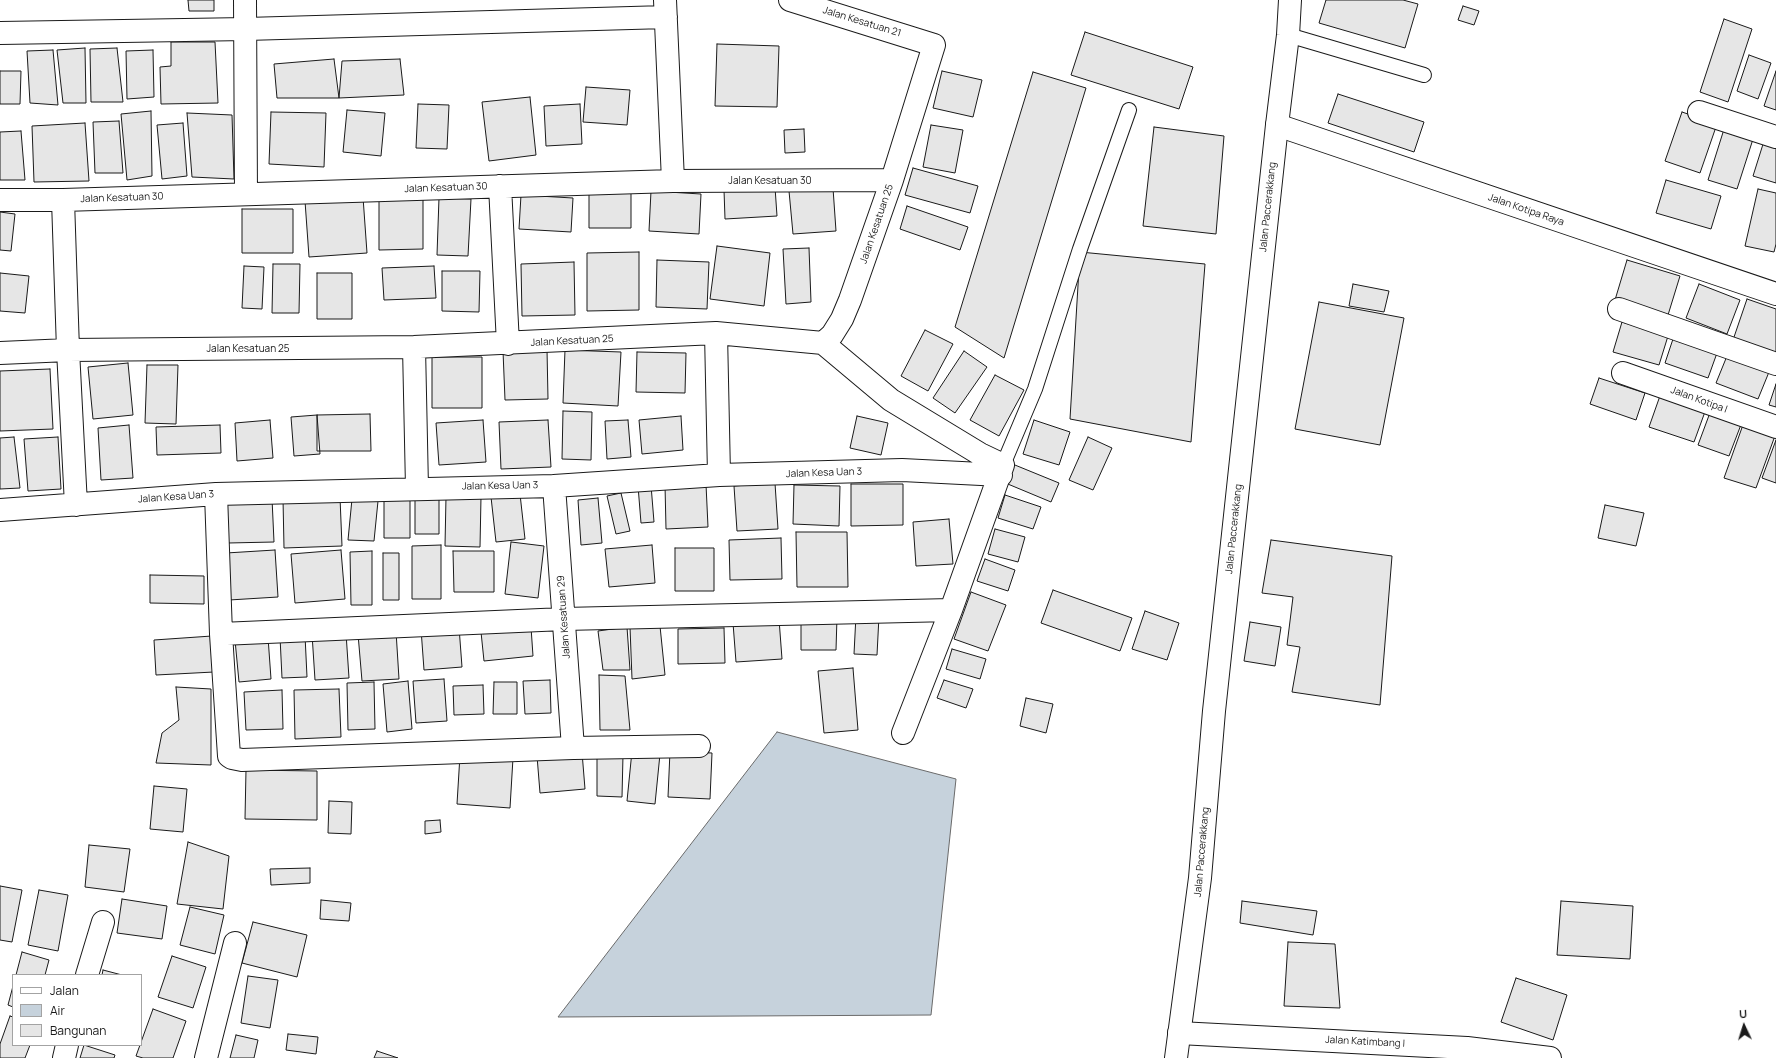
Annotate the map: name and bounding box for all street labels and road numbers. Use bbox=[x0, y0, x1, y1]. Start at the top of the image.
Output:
street label: Jalan Kesatuan 21 bbox=[821, 4, 903, 40]
street label: Jalan Paccerakkang bbox=[1257, 161, 1279, 253]
street label: Jalan Kesatuan 30 bbox=[728, 175, 812, 187]
street label: Jalan Kesatuan 30 bbox=[404, 181, 488, 195]
street label: Jalan Kesatuan 25 bbox=[858, 183, 896, 265]
street label: Jalan Kesatuan 30 bbox=[80, 191, 164, 205]
street label: Jalan Kotipa Raya bbox=[1486, 191, 1566, 229]
street label: Jalan Kesatuan 25 bbox=[530, 333, 614, 349]
street label: Jalan Kesatuan 25 bbox=[206, 343, 290, 355]
street label: Jalan Kotipa I bbox=[1669, 384, 1729, 416]
street label: Jalan Kesa Uan 3 bbox=[786, 466, 862, 480]
street label: Jalan Kesa Uan 3 bbox=[462, 479, 538, 493]
street label: Jalan Paccerakkang bbox=[1223, 483, 1245, 575]
street label: Jalan Kesa Uan 3 bbox=[138, 488, 214, 506]
street label: Jalan Kesatuan 29 bbox=[555, 575, 573, 659]
street label: Jalan Paccerakkang bbox=[1192, 807, 1212, 897]
street label: Jalan Katimbang I bbox=[1325, 1034, 1405, 1050]

